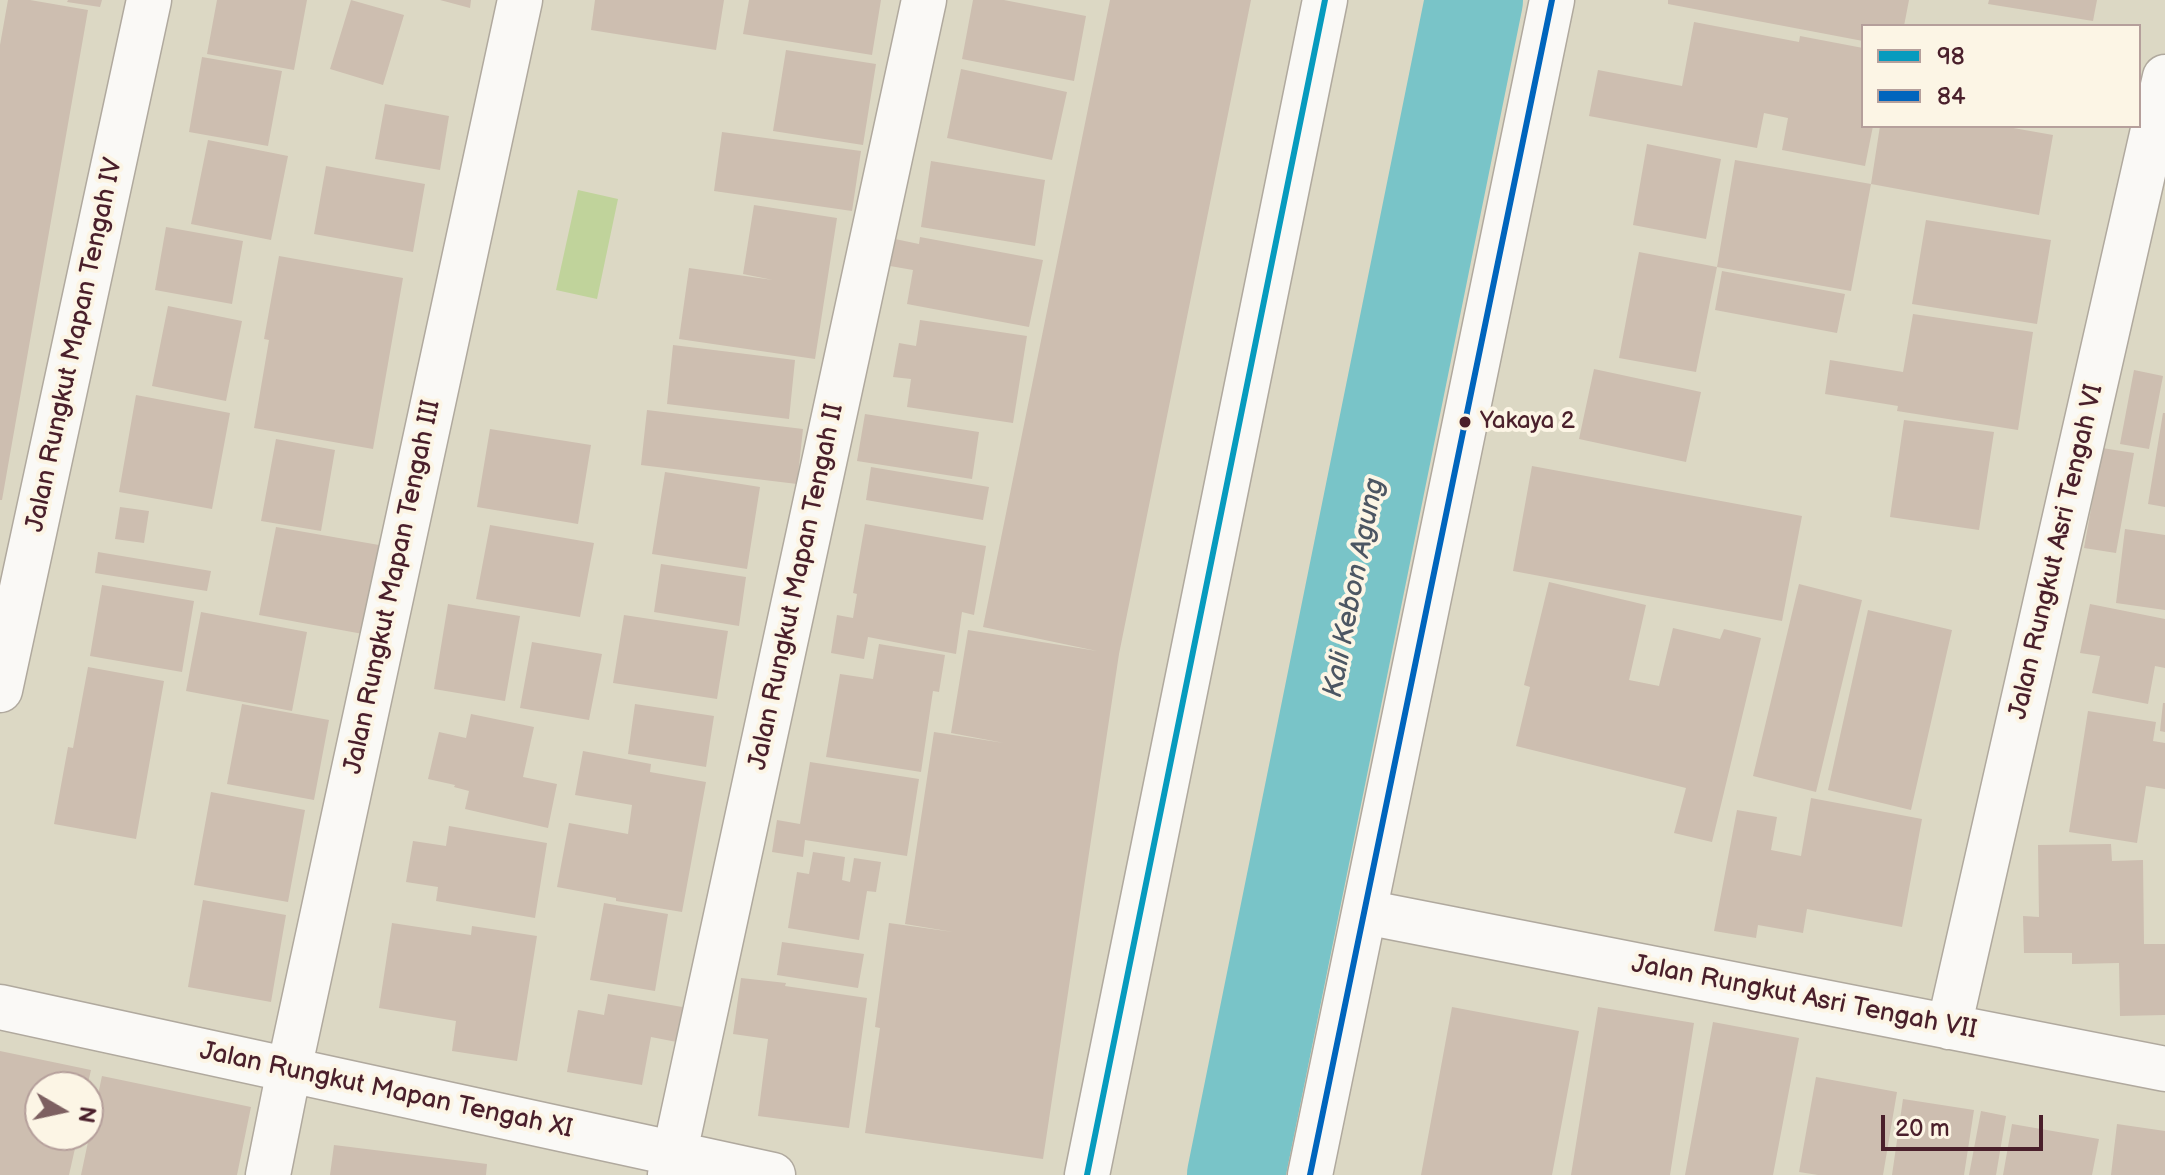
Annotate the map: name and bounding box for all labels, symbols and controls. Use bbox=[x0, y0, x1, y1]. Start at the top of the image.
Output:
legend bbox=[1861, 24, 2141, 128]
text: 98 bbox=[1937, 42, 1965, 71]
text: 84 bbox=[1937, 82, 1966, 111]
street label: Jalan Rungkut Mapan Tengah IV bbox=[20, 155, 130, 535]
street label: Jalan Rungkut Asri Tengah VI bbox=[2003, 381, 2111, 723]
street label: Jalan Rungkut Mapan Tengah III bbox=[338, 397, 448, 777]
street label: Jalan Rungkut Mapan Tengah II bbox=[743, 401, 851, 773]
place label: Yakaya 2 bbox=[1480, 408, 1575, 436]
marker: Yakaya 2 bbox=[1457, 414, 1473, 430]
water label: Kali Kebon Agung bbox=[1317, 475, 1393, 701]
street label: Jalan Rungkut Asri Tengah VII bbox=[1629, 949, 1979, 1047]
street label: Jalan Rungkut Mapan Tengah XI bbox=[197, 1036, 575, 1146]
north arrow bbox=[24, 1071, 104, 1151]
scale bar bbox=[1885, 1099, 2047, 1149]
text: N bbox=[72, 1104, 101, 1125]
text: 20 m bbox=[1895, 1114, 1950, 1143]

